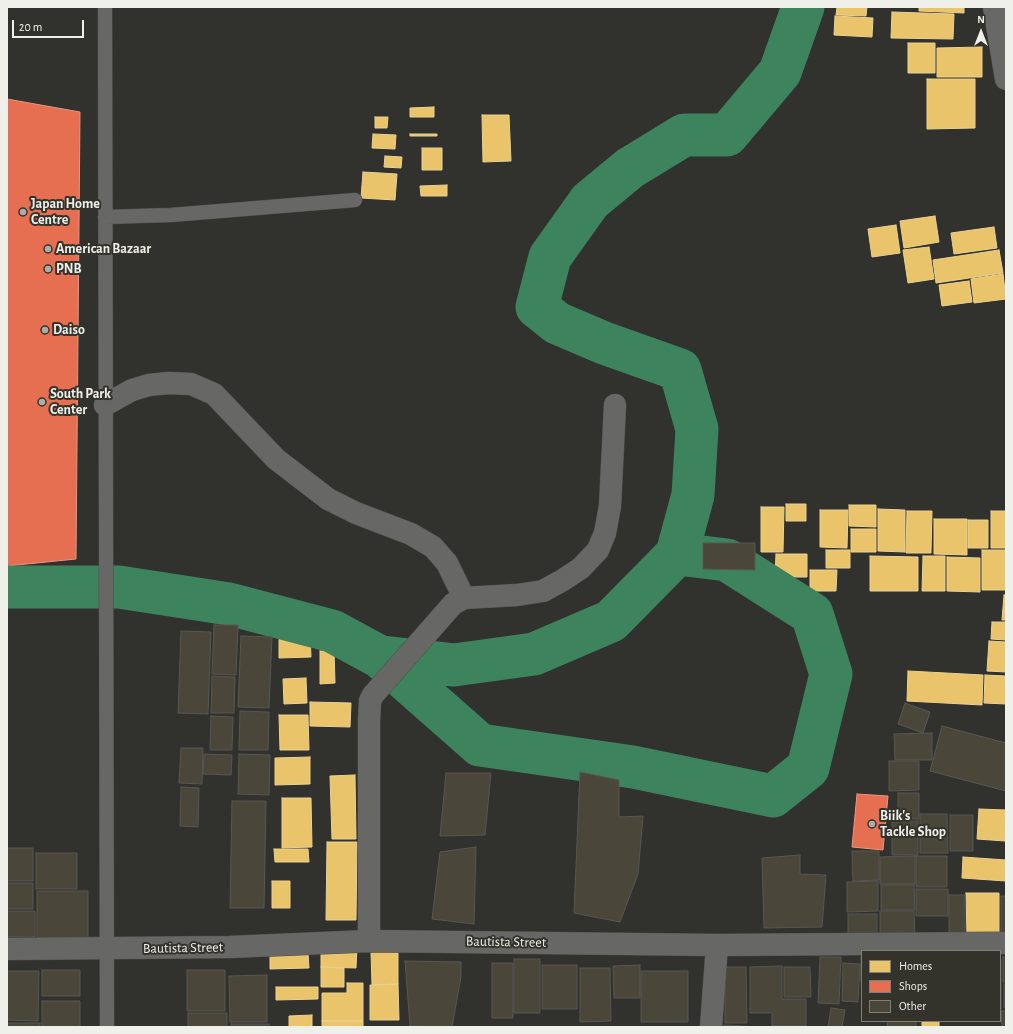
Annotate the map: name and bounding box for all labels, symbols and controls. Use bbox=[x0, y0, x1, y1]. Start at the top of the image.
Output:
scale bar bbox=[14, 12, 86, 38]
north arrow bbox=[961, 12, 1001, 52]
text: N bbox=[977, 14, 985, 25]
text: 20 m bbox=[19, 21, 42, 33]
place label: Japan Home Centre bbox=[31, 196, 100, 228]
marker: Japan Home Centre bbox=[18, 207, 28, 217]
place label: American Bazaar bbox=[56, 241, 151, 257]
marker: American Bazaar bbox=[43, 244, 53, 254]
place label: PNB bbox=[56, 261, 82, 277]
marker: PNB bbox=[43, 264, 53, 274]
place label: Daiso bbox=[53, 322, 85, 338]
marker: Daiso bbox=[40, 325, 50, 335]
place label: South Park Center bbox=[50, 386, 111, 418]
marker: South Park Center bbox=[37, 397, 47, 407]
place label: Biik's Tackle Shop bbox=[880, 808, 946, 840]
marker: Biik's Tackle Shop bbox=[867, 819, 877, 829]
street label: Bautista Street bbox=[466, 933, 546, 951]
street label: Bautista Street bbox=[143, 939, 223, 957]
legend bbox=[861, 950, 1001, 1022]
text: Homes bbox=[899, 960, 932, 972]
text: Shops bbox=[899, 980, 927, 992]
text: Other bbox=[899, 1000, 926, 1012]

